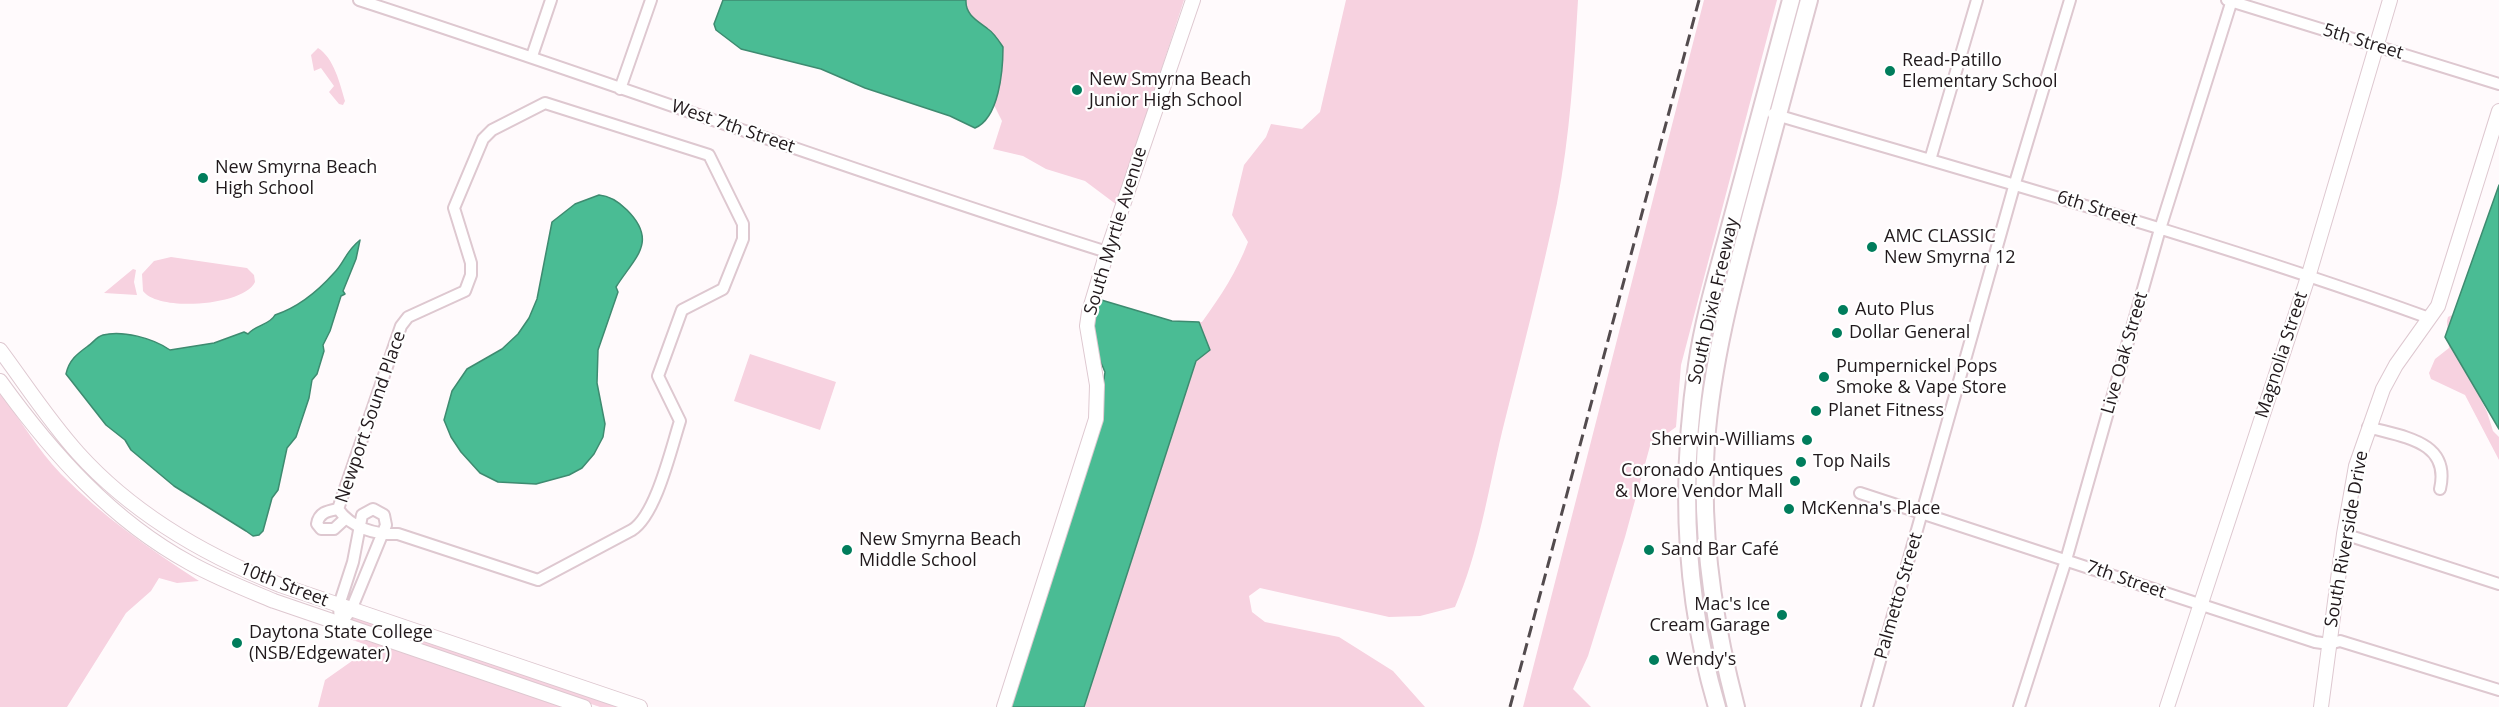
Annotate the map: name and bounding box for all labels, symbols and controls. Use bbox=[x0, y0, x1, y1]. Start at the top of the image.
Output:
street label: 5th Street bbox=[2320, 20, 2406, 64]
place label: Read-Patillo Elementary School bbox=[1902, 50, 2058, 92]
marker: Read-Patillo Elementary School bbox=[1883, 64, 1897, 78]
place label: New Smyrna Beach Junior High School bbox=[1089, 69, 1251, 112]
marker: New Smyrna Beach Junior High School bbox=[1070, 83, 1084, 97]
street label: West 7th Street bbox=[668, 96, 798, 158]
street label: South Myrtle Avenue bbox=[1080, 144, 1152, 318]
place label: New Smyrna Beach High School bbox=[215, 157, 377, 200]
marker: New Smyrna Beach High School bbox=[196, 171, 210, 185]
street label: 6th Street bbox=[2054, 187, 2140, 231]
street label: South Dixie Freeway bbox=[1684, 216, 1744, 386]
place label: AMC CLASSIC New Smyrna 12 bbox=[1884, 226, 2015, 268]
marker: AMC CLASSIC New Smyrna 12 bbox=[1865, 240, 1879, 254]
street label: Live Oak Street bbox=[2097, 289, 2153, 417]
street label: Magnolia Street bbox=[2251, 289, 2313, 421]
place label: Auto Plus bbox=[1855, 299, 1934, 321]
marker: Auto Plus bbox=[1836, 303, 1850, 317]
place label: Dollar General bbox=[1849, 322, 1970, 344]
marker: Dollar General bbox=[1830, 326, 1844, 340]
street label: Newport Sound Place bbox=[331, 328, 411, 506]
place label: Pumpernickel Pops Smoke & Vape Store bbox=[1836, 356, 2006, 398]
marker: Pumpernickel Pops Smoke & Vape Store bbox=[1817, 370, 1831, 384]
place label: Planet Fitness bbox=[1828, 400, 1944, 422]
marker: Planet Fitness bbox=[1809, 404, 1823, 418]
place label: Sherwin-Williams bbox=[1651, 429, 1795, 451]
marker: Sherwin-Williams bbox=[1800, 433, 1814, 447]
street label: South Riverside Drive bbox=[2321, 449, 2373, 629]
place label: Top Nails bbox=[1813, 451, 1891, 473]
marker: Top Nails bbox=[1794, 455, 1808, 469]
place label: Coronado Antiques & More Vendor Mall bbox=[1615, 460, 1783, 502]
marker: Coronado Antiques & More Vendor Mall bbox=[1788, 474, 1802, 488]
place label: McKenna's Place bbox=[1801, 498, 1940, 520]
marker: McKenna's Place bbox=[1782, 502, 1796, 516]
place label: New Smyrna Beach Middle School bbox=[859, 529, 1021, 572]
street label: Palmetto Street bbox=[1871, 530, 1927, 662]
place label: Sand Bar Café bbox=[1661, 539, 1779, 561]
marker: New Smyrna Beach Middle School bbox=[840, 543, 854, 557]
marker: Sand Bar Café bbox=[1642, 543, 1656, 557]
street label: 7th Street bbox=[2083, 556, 2169, 604]
street label: 10th Street bbox=[237, 558, 331, 612]
place label: Mac's Ice Cream Garage bbox=[1650, 594, 1770, 636]
marker: Mac's Ice Cream Garage bbox=[1775, 608, 1789, 622]
place label: Daytona State College (NSB/Edgewater) bbox=[249, 622, 433, 664]
marker: Daytona State College (NSB/Edgewater) bbox=[230, 636, 244, 650]
place label: Wendy's bbox=[1666, 649, 1736, 671]
marker: Wendy's bbox=[1647, 653, 1661, 667]

